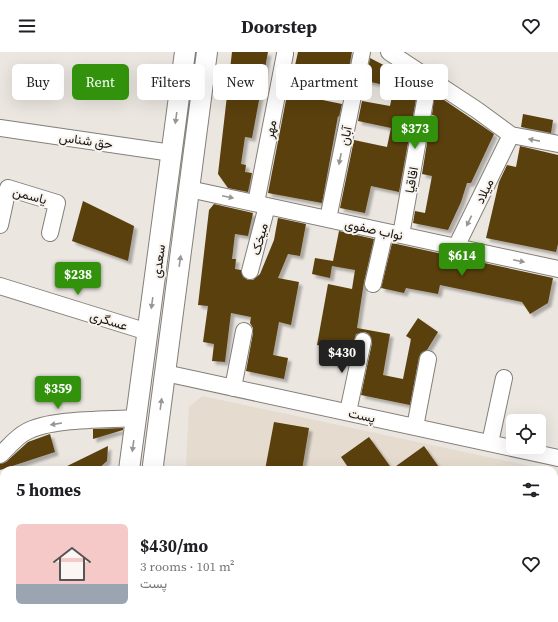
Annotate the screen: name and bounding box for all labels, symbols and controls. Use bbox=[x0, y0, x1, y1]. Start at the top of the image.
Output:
text: Doorstep bbox=[241, 14, 317, 39]
icon: menu bbox=[16, 15, 38, 37]
icon: heart bbox=[520, 15, 542, 37]
chip: Buy bbox=[12, 64, 64, 100]
chip: Rent bbox=[72, 64, 129, 100]
chip: Filters bbox=[137, 64, 205, 100]
chip: New bbox=[213, 64, 268, 100]
chip: Apartment bbox=[276, 64, 372, 100]
chip: House bbox=[380, 64, 448, 100]
one-way arrow bbox=[173, 112, 179, 124]
pin: $373 bbox=[391, 116, 439, 150]
street label: مهر bbox=[260, 118, 281, 141]
text: $373 bbox=[401, 120, 429, 137]
street label: آبان bbox=[335, 124, 356, 147]
street label: حق شناس bbox=[58, 128, 114, 153]
one-way arrow bbox=[528, 136, 541, 142]
one-way arrow bbox=[337, 153, 343, 165]
street label: اقاقیا bbox=[401, 166, 422, 195]
street label: میلاد bbox=[471, 176, 498, 206]
street label: یاسمن bbox=[11, 183, 49, 208]
one-way arrow bbox=[221, 195, 234, 201]
street label: نواب صفوی bbox=[343, 215, 405, 244]
one-way arrow bbox=[466, 215, 472, 226]
street label: میخک bbox=[247, 221, 272, 257]
street label: سعدی bbox=[148, 243, 169, 279]
pin: $614 bbox=[438, 243, 486, 277]
text: $614 bbox=[448, 247, 476, 264]
one-way arrow bbox=[177, 255, 184, 267]
one-way arrow bbox=[513, 258, 525, 264]
pin: $238 bbox=[54, 262, 102, 296]
text: $238 bbox=[64, 266, 92, 283]
one-way arrow bbox=[149, 297, 155, 309]
street label: عسگری bbox=[88, 307, 130, 334]
pin: $430 bbox=[318, 340, 366, 374]
text: $430 bbox=[328, 344, 356, 361]
pin: $359 bbox=[34, 376, 82, 410]
text: $359 bbox=[44, 380, 72, 397]
one-way arrow bbox=[158, 398, 164, 410]
street label: پست bbox=[347, 404, 377, 428]
map controls bbox=[506, 414, 546, 454]
button: locate bbox=[506, 414, 546, 454]
one-way arrow bbox=[50, 421, 62, 427]
one-way arrow bbox=[130, 440, 136, 452]
text: 5 homes bbox=[16, 478, 81, 502]
icon: filters bbox=[520, 479, 542, 501]
text: $430/mo bbox=[140, 534, 208, 558]
icon: home bbox=[48, 540, 96, 588]
icon: heart bbox=[520, 553, 542, 575]
text: 3 rooms · 101 m² bbox=[140, 558, 235, 575]
text: پست bbox=[140, 575, 167, 592]

